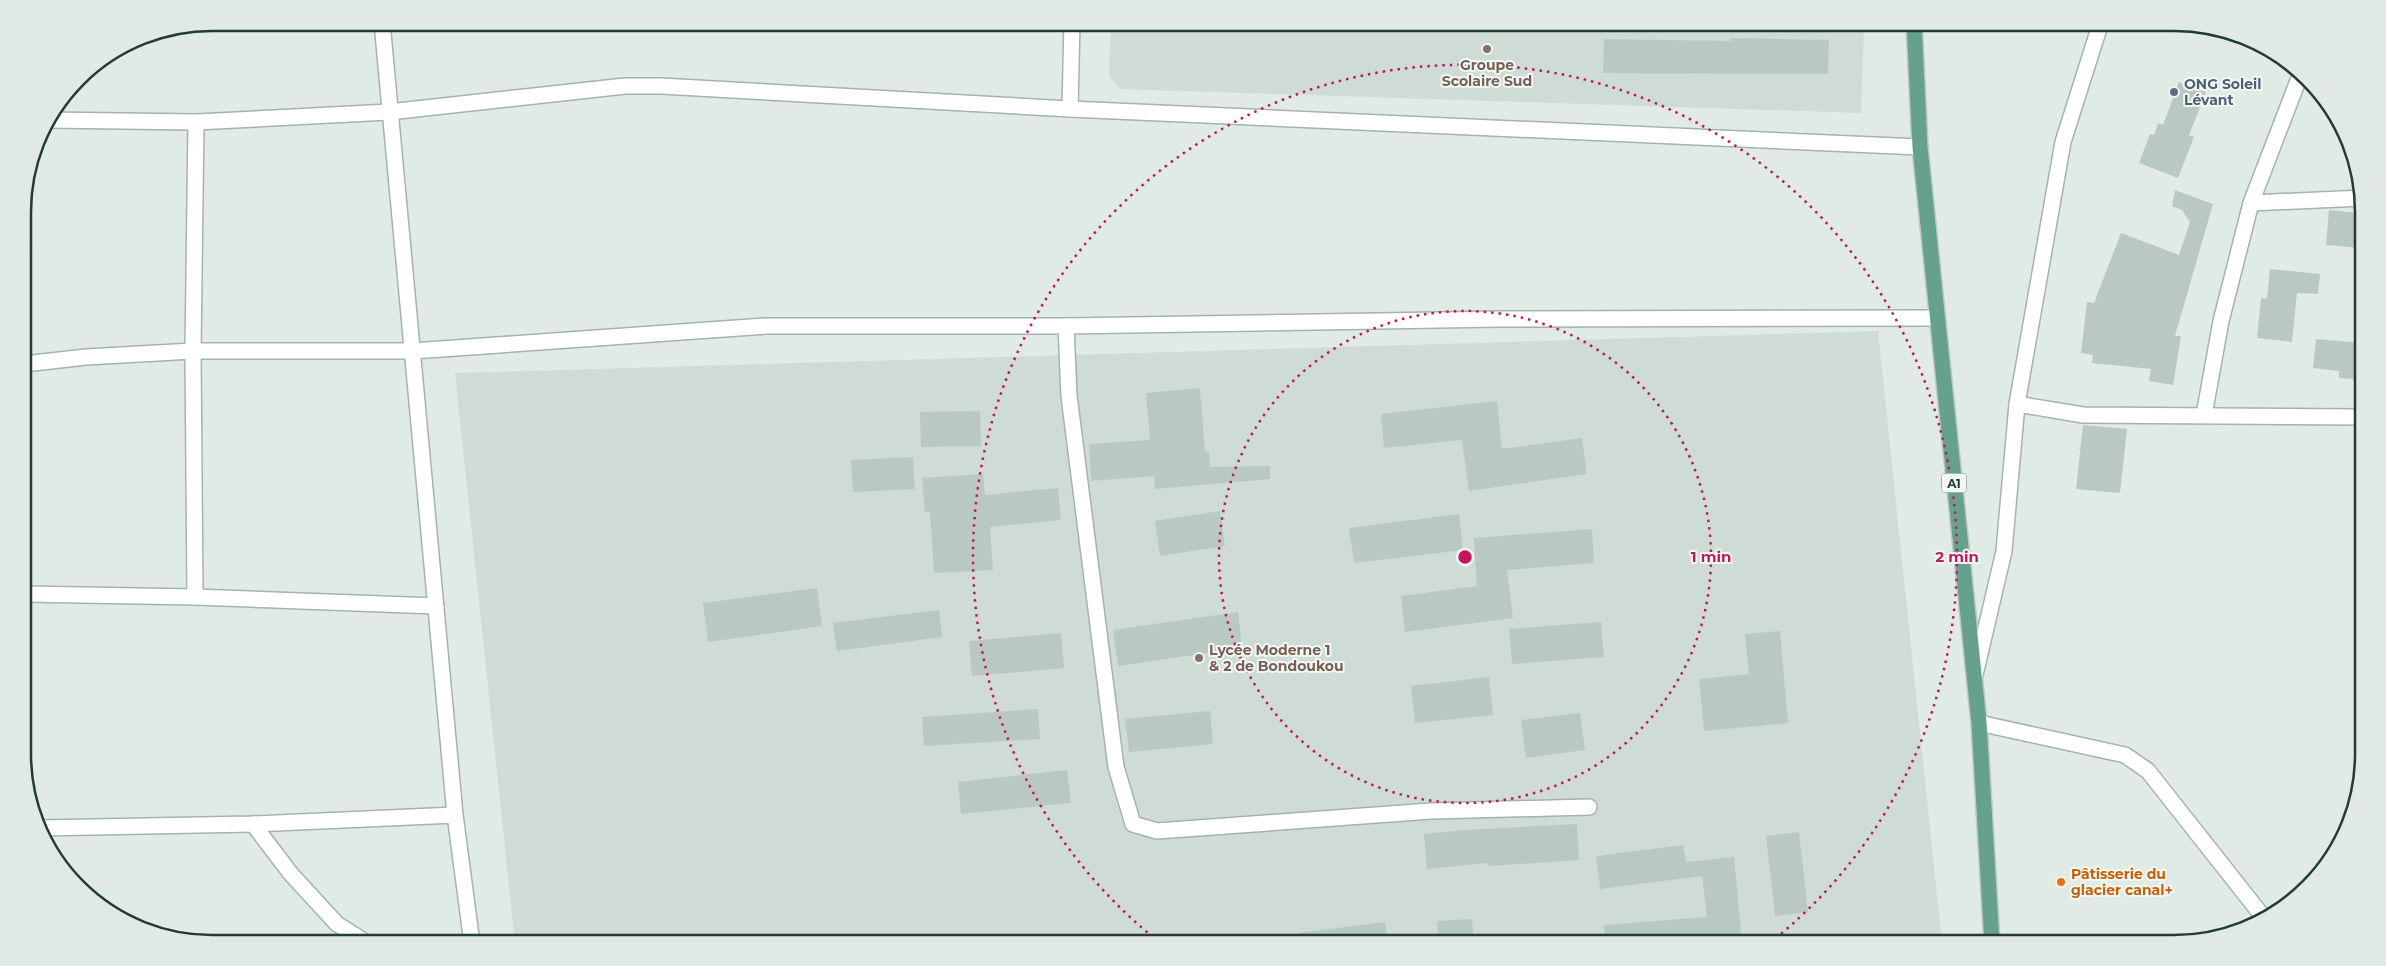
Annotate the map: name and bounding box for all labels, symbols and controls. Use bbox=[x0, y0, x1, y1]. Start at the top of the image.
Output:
marker: Groupe Scolaire Sud bbox=[1481, 43, 1493, 55]
place label: Groupe Scolaire Sud bbox=[1442, 56, 1532, 90]
place label: ONG Soleil Lévant bbox=[2184, 75, 2261, 109]
marker: ONG Soleil Lévant bbox=[2168, 86, 2180, 98]
road number: A1 bbox=[1942, 473, 1966, 492]
text: 1 min bbox=[1691, 547, 1731, 566]
text: 2 min bbox=[1935, 547, 1979, 566]
centre of rings bbox=[1456, 548, 1474, 566]
place label: Lycée Moderne 1 & 2 de Bondoukou bbox=[1209, 641, 1344, 675]
marker: Lycée Moderne 1 & 2 de Bondoukou bbox=[1193, 652, 1205, 664]
place label: Pâtisserie du glacier canal+ bbox=[2071, 865, 2173, 899]
marker: Pâtisserie du glacier canal+ bbox=[2055, 876, 2067, 888]

